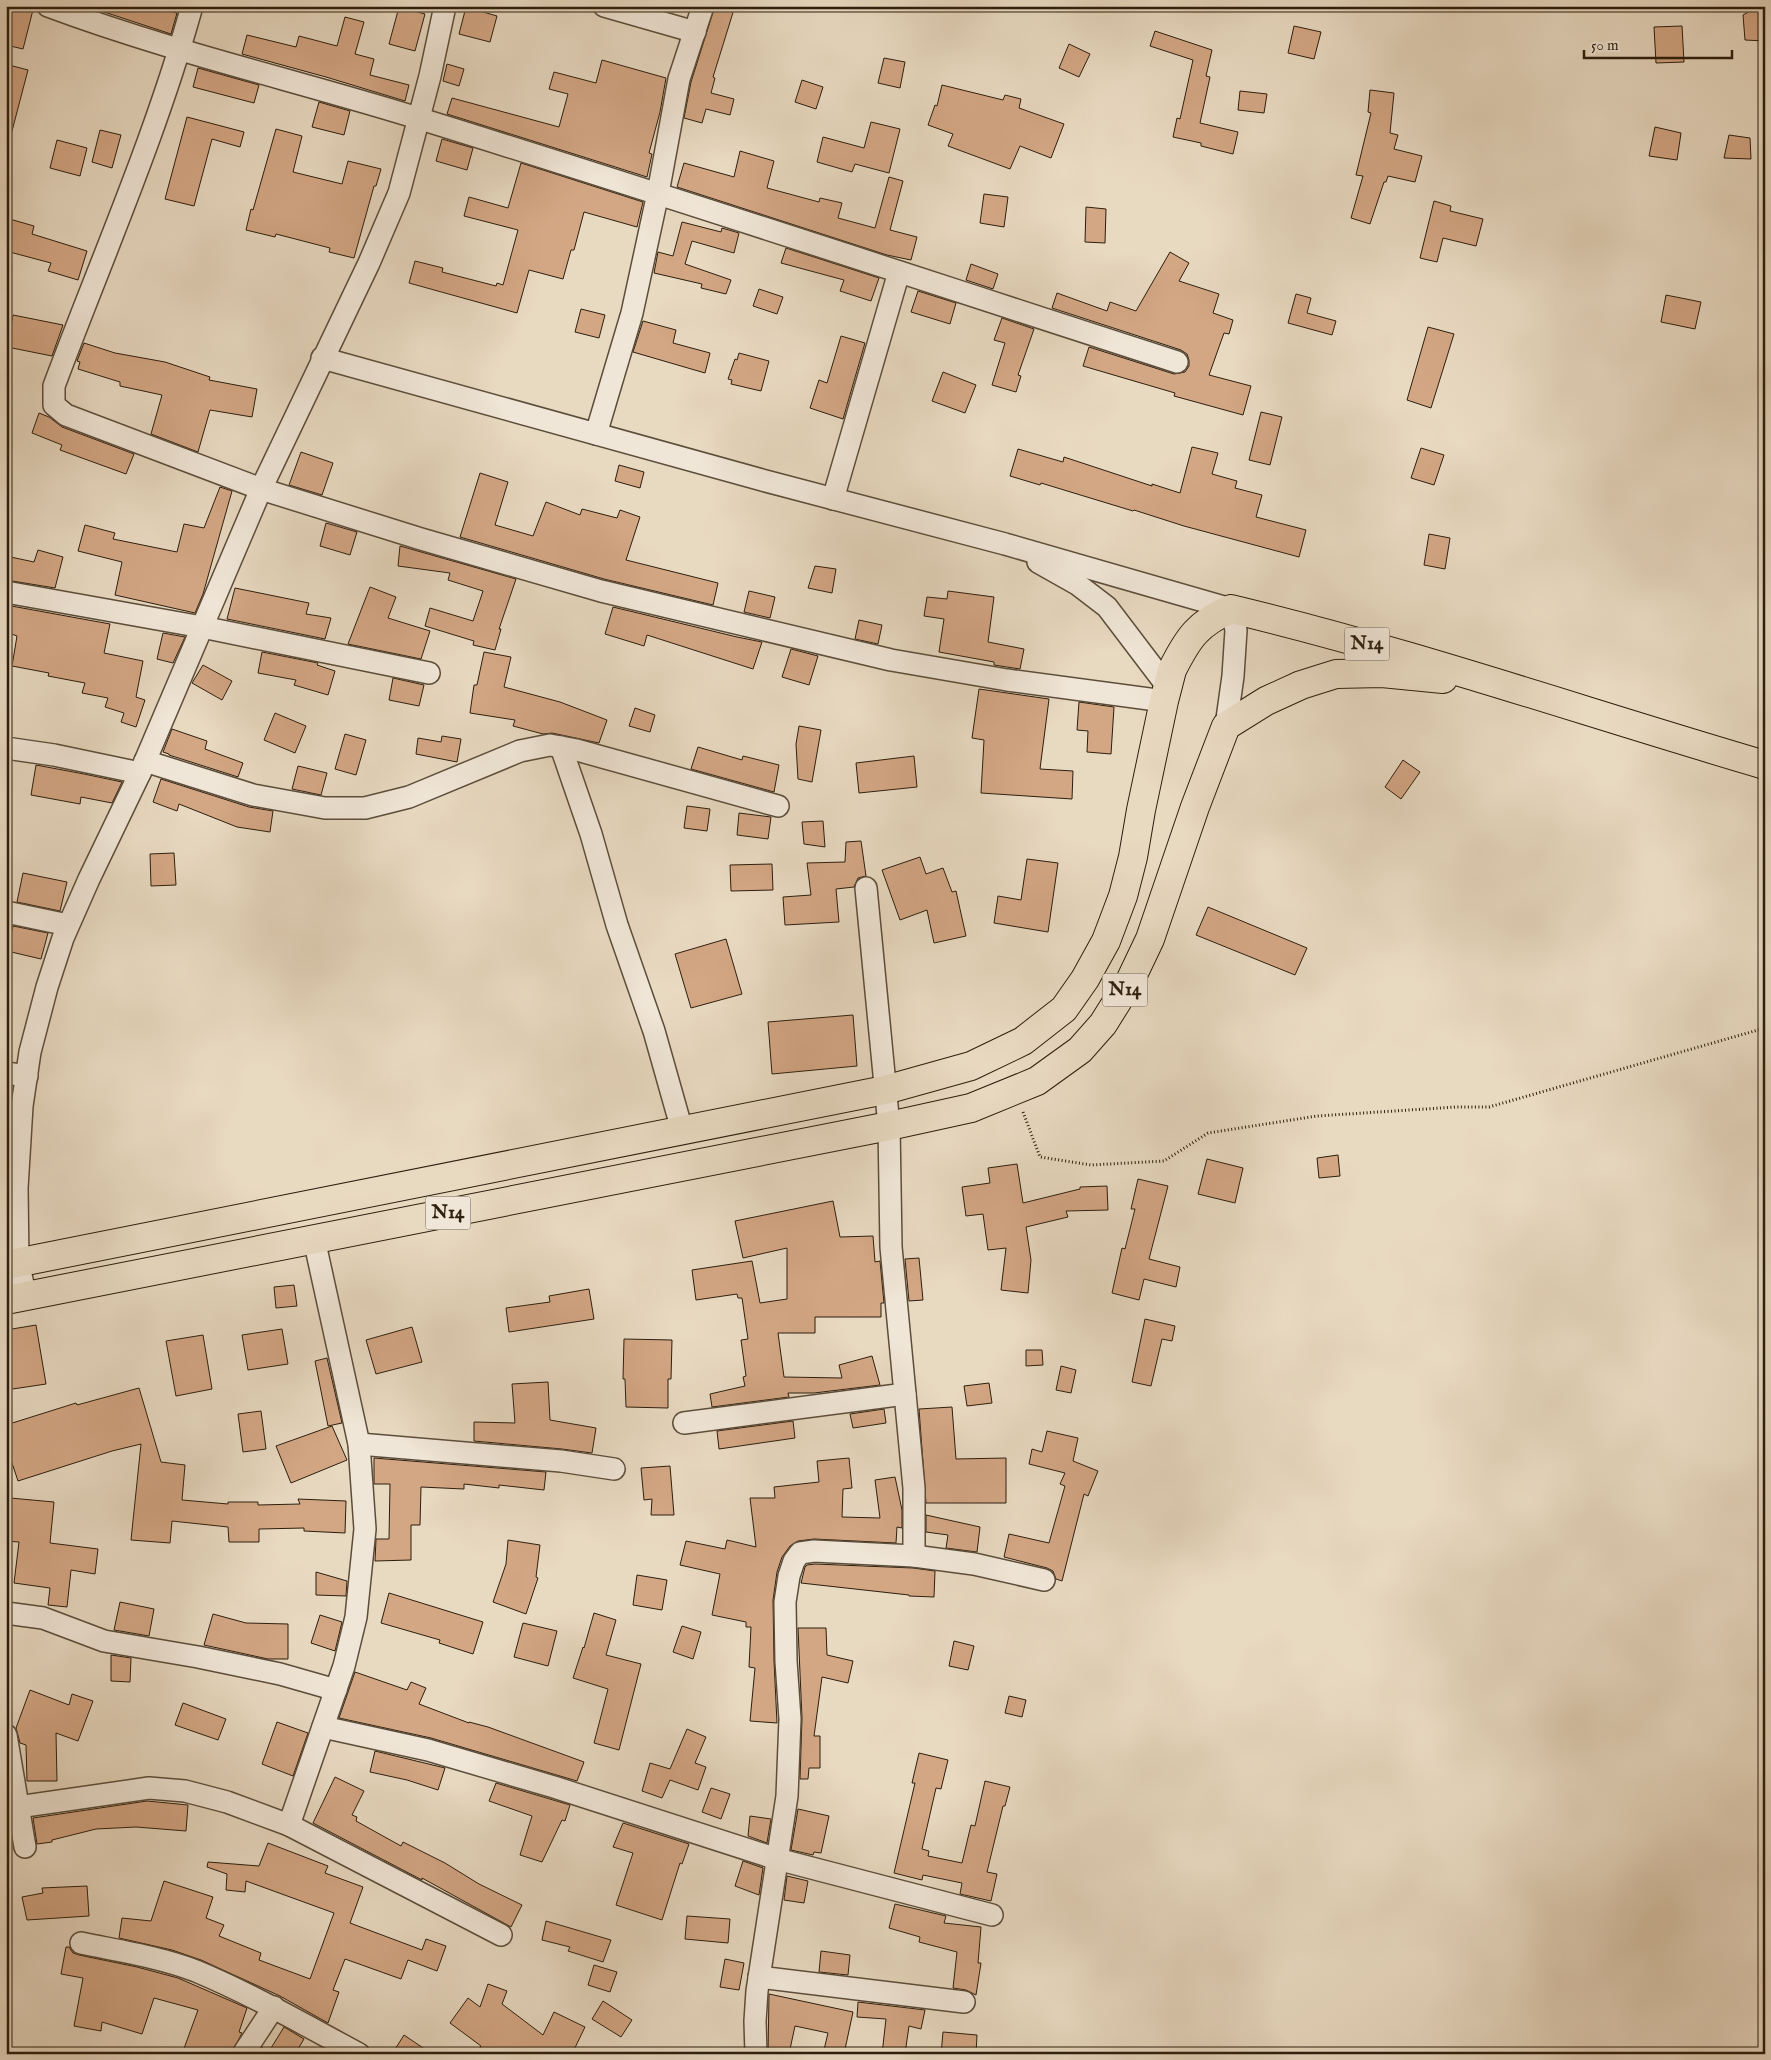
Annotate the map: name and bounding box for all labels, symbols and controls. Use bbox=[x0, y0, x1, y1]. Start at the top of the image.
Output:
scale bar bbox=[1584, 28, 1731, 60]
text: 50 m bbox=[1591, 36, 1619, 55]
road number: N14 bbox=[1344, 628, 1390, 661]
road number: N14 bbox=[1102, 974, 1148, 1006]
road number: N14 bbox=[426, 1196, 470, 1230]

